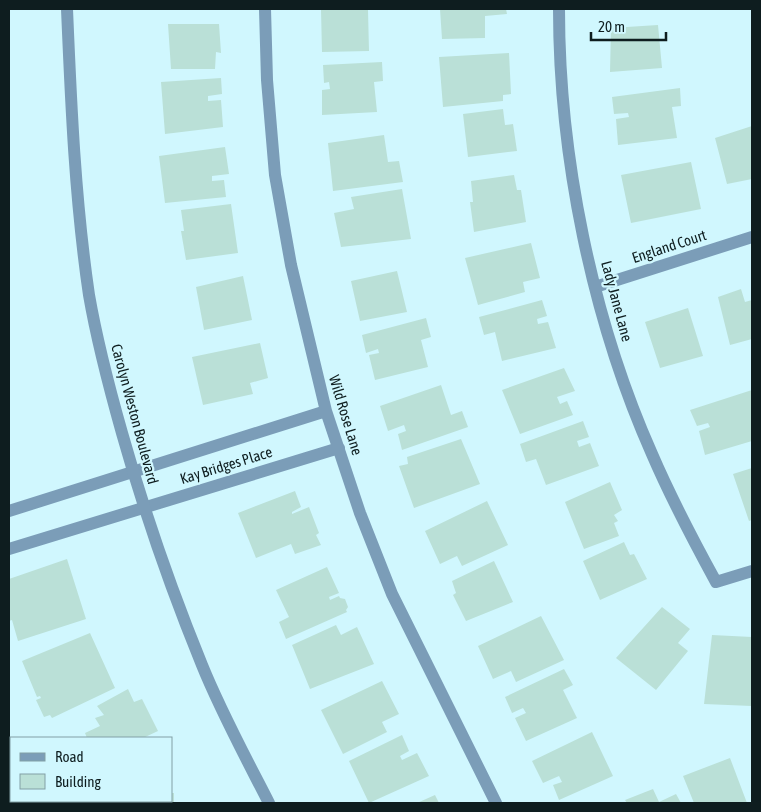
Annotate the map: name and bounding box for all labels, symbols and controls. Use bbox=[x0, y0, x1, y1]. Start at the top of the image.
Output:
scale bar bbox=[591, 10, 666, 42]
text: 20 m bbox=[598, 18, 625, 35]
street label: England Court bbox=[630, 226, 708, 266]
street label: Lady Jane Lane bbox=[598, 259, 636, 343]
street label: Carolyn Weston Boulevard bbox=[108, 342, 162, 486]
street label: Wild Rose Lane bbox=[326, 373, 366, 457]
street label: Kay Bridges Place bbox=[178, 443, 274, 487]
legend bbox=[10, 737, 172, 802]
text: Road bbox=[55, 748, 84, 765]
text: Building bbox=[55, 773, 101, 790]

